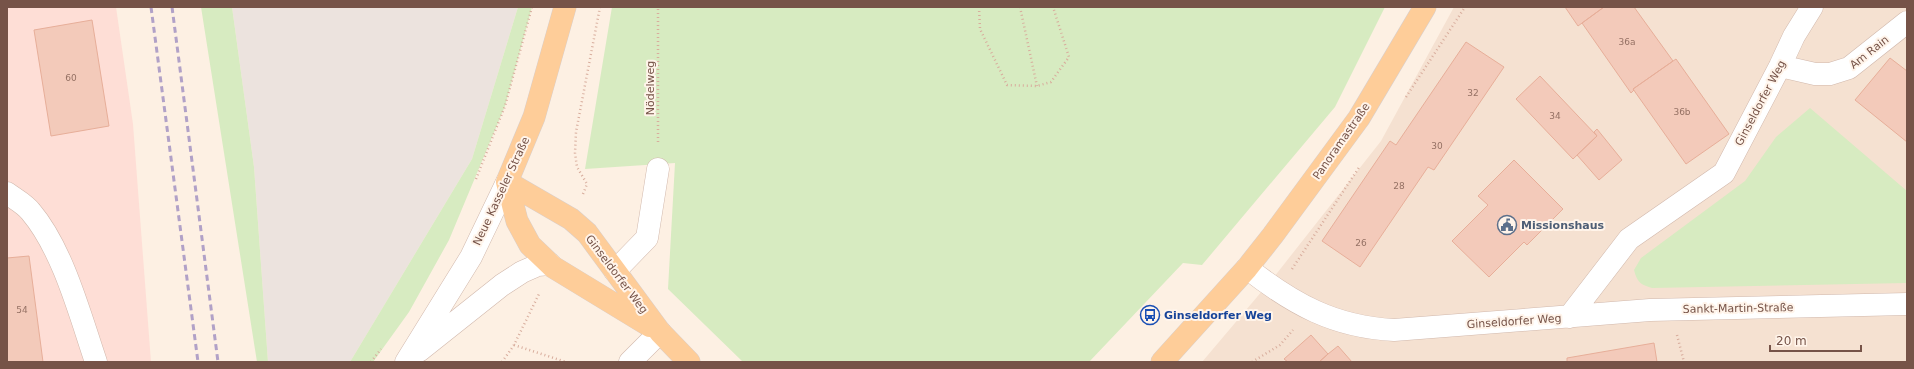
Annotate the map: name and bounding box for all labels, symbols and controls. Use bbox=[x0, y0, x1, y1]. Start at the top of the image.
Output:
street label: Am Rain bbox=[1847, 33, 1891, 72]
house number: 36a bbox=[1619, 37, 1635, 47]
street label: Ginseldorfer Weg bbox=[1732, 58, 1788, 148]
street label: Nödelweg bbox=[644, 61, 657, 115]
house number: 60 bbox=[65, 73, 77, 83]
house number: 32 bbox=[1467, 88, 1479, 98]
street label: Panoramastraße bbox=[1310, 100, 1373, 182]
house number: 36b bbox=[1673, 107, 1691, 117]
house number: 34 bbox=[1549, 111, 1561, 121]
street label: Neue Kasseler Straße bbox=[471, 135, 532, 248]
house number: 30 bbox=[1431, 141, 1443, 151]
house number: 28 bbox=[1393, 181, 1405, 191]
public building icon: Missionshaus bbox=[1496, 214, 1518, 236]
place label: Missionshaus bbox=[1521, 219, 1605, 232]
street label: Ginseldorfer Weg bbox=[583, 232, 650, 316]
house number: 26 bbox=[1355, 238, 1367, 248]
street label: Sankt-Martin-Straße bbox=[1683, 301, 1794, 316]
bus stop icon: Ginseldorfer Weg bbox=[1139, 304, 1161, 326]
house number: 54 bbox=[16, 305, 28, 315]
place label: Ginseldorfer Weg bbox=[1164, 309, 1272, 322]
street label: Ginseldorfer Weg bbox=[1466, 312, 1562, 331]
scale bar bbox=[1770, 327, 1861, 353]
text: 20 m bbox=[1776, 334, 1807, 348]

